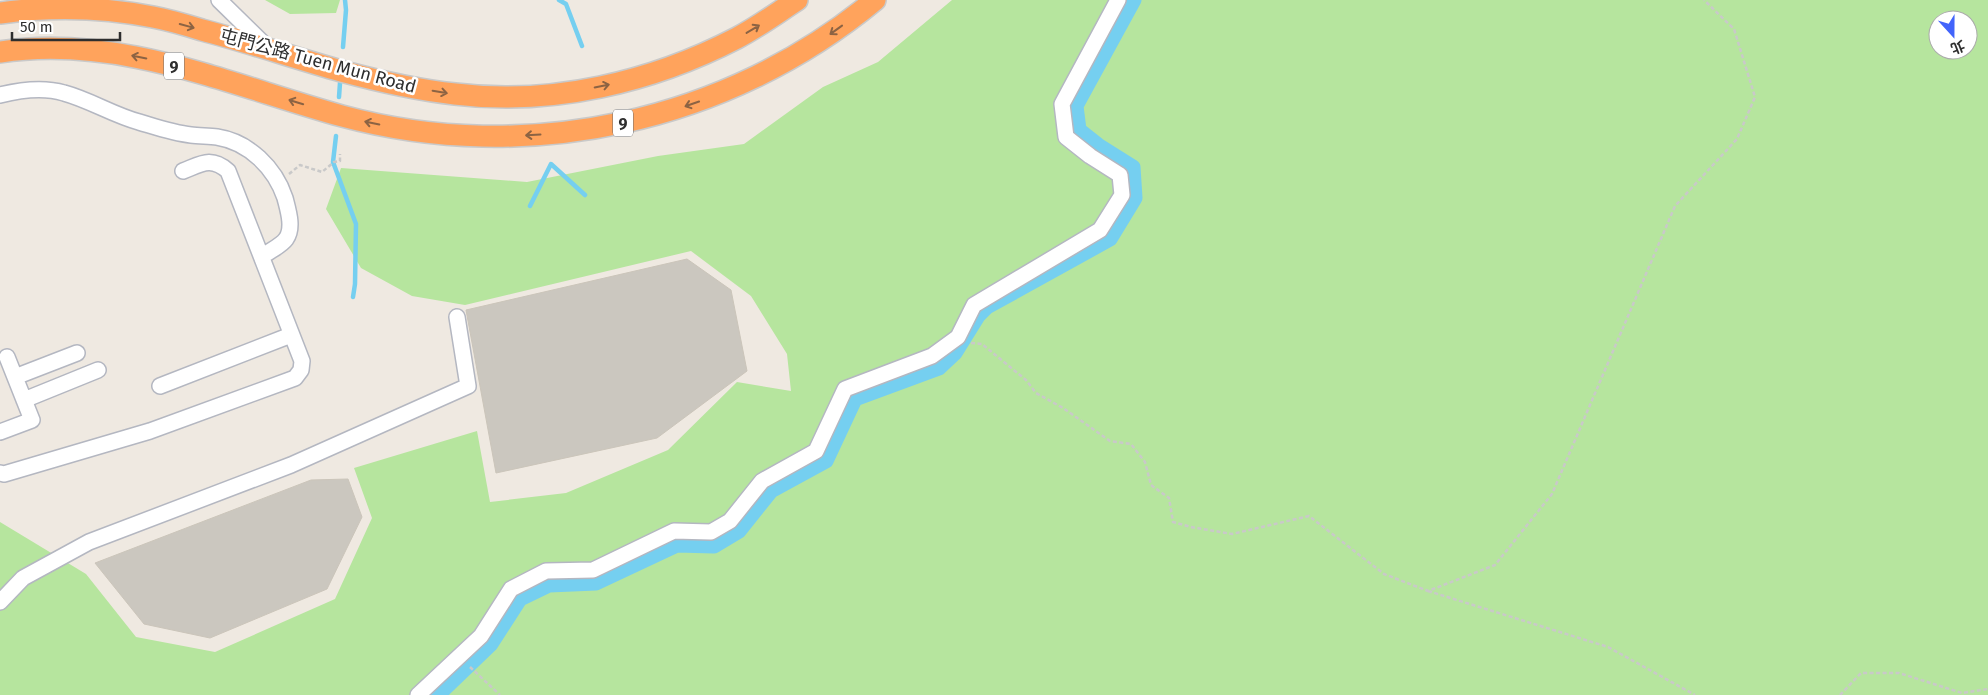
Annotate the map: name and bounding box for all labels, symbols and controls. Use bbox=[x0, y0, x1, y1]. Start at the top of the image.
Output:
scale bar bbox=[12, 10, 120, 42]
north arrow bbox=[1928, 10, 1978, 60]
text: 50 m bbox=[20, 18, 53, 36]
one-way arrow bbox=[178, 21, 194, 31]
one-way arrow bbox=[745, 23, 759, 33]
street label: 屯門公路 Tuen Mun Road bbox=[217, 24, 419, 98]
one-way arrow bbox=[830, 25, 844, 35]
text: 北 bbox=[1948, 36, 1967, 57]
one-way arrow bbox=[132, 52, 148, 62]
road number: 9 bbox=[164, 52, 184, 80]
one-way arrow bbox=[593, 80, 609, 90]
one-way arrow bbox=[432, 87, 448, 97]
one-way arrow bbox=[288, 96, 304, 106]
one-way arrow bbox=[685, 99, 701, 109]
road number: 9 bbox=[613, 110, 633, 136]
one-way arrow bbox=[364, 118, 380, 127]
one-way arrow bbox=[526, 131, 542, 140]

